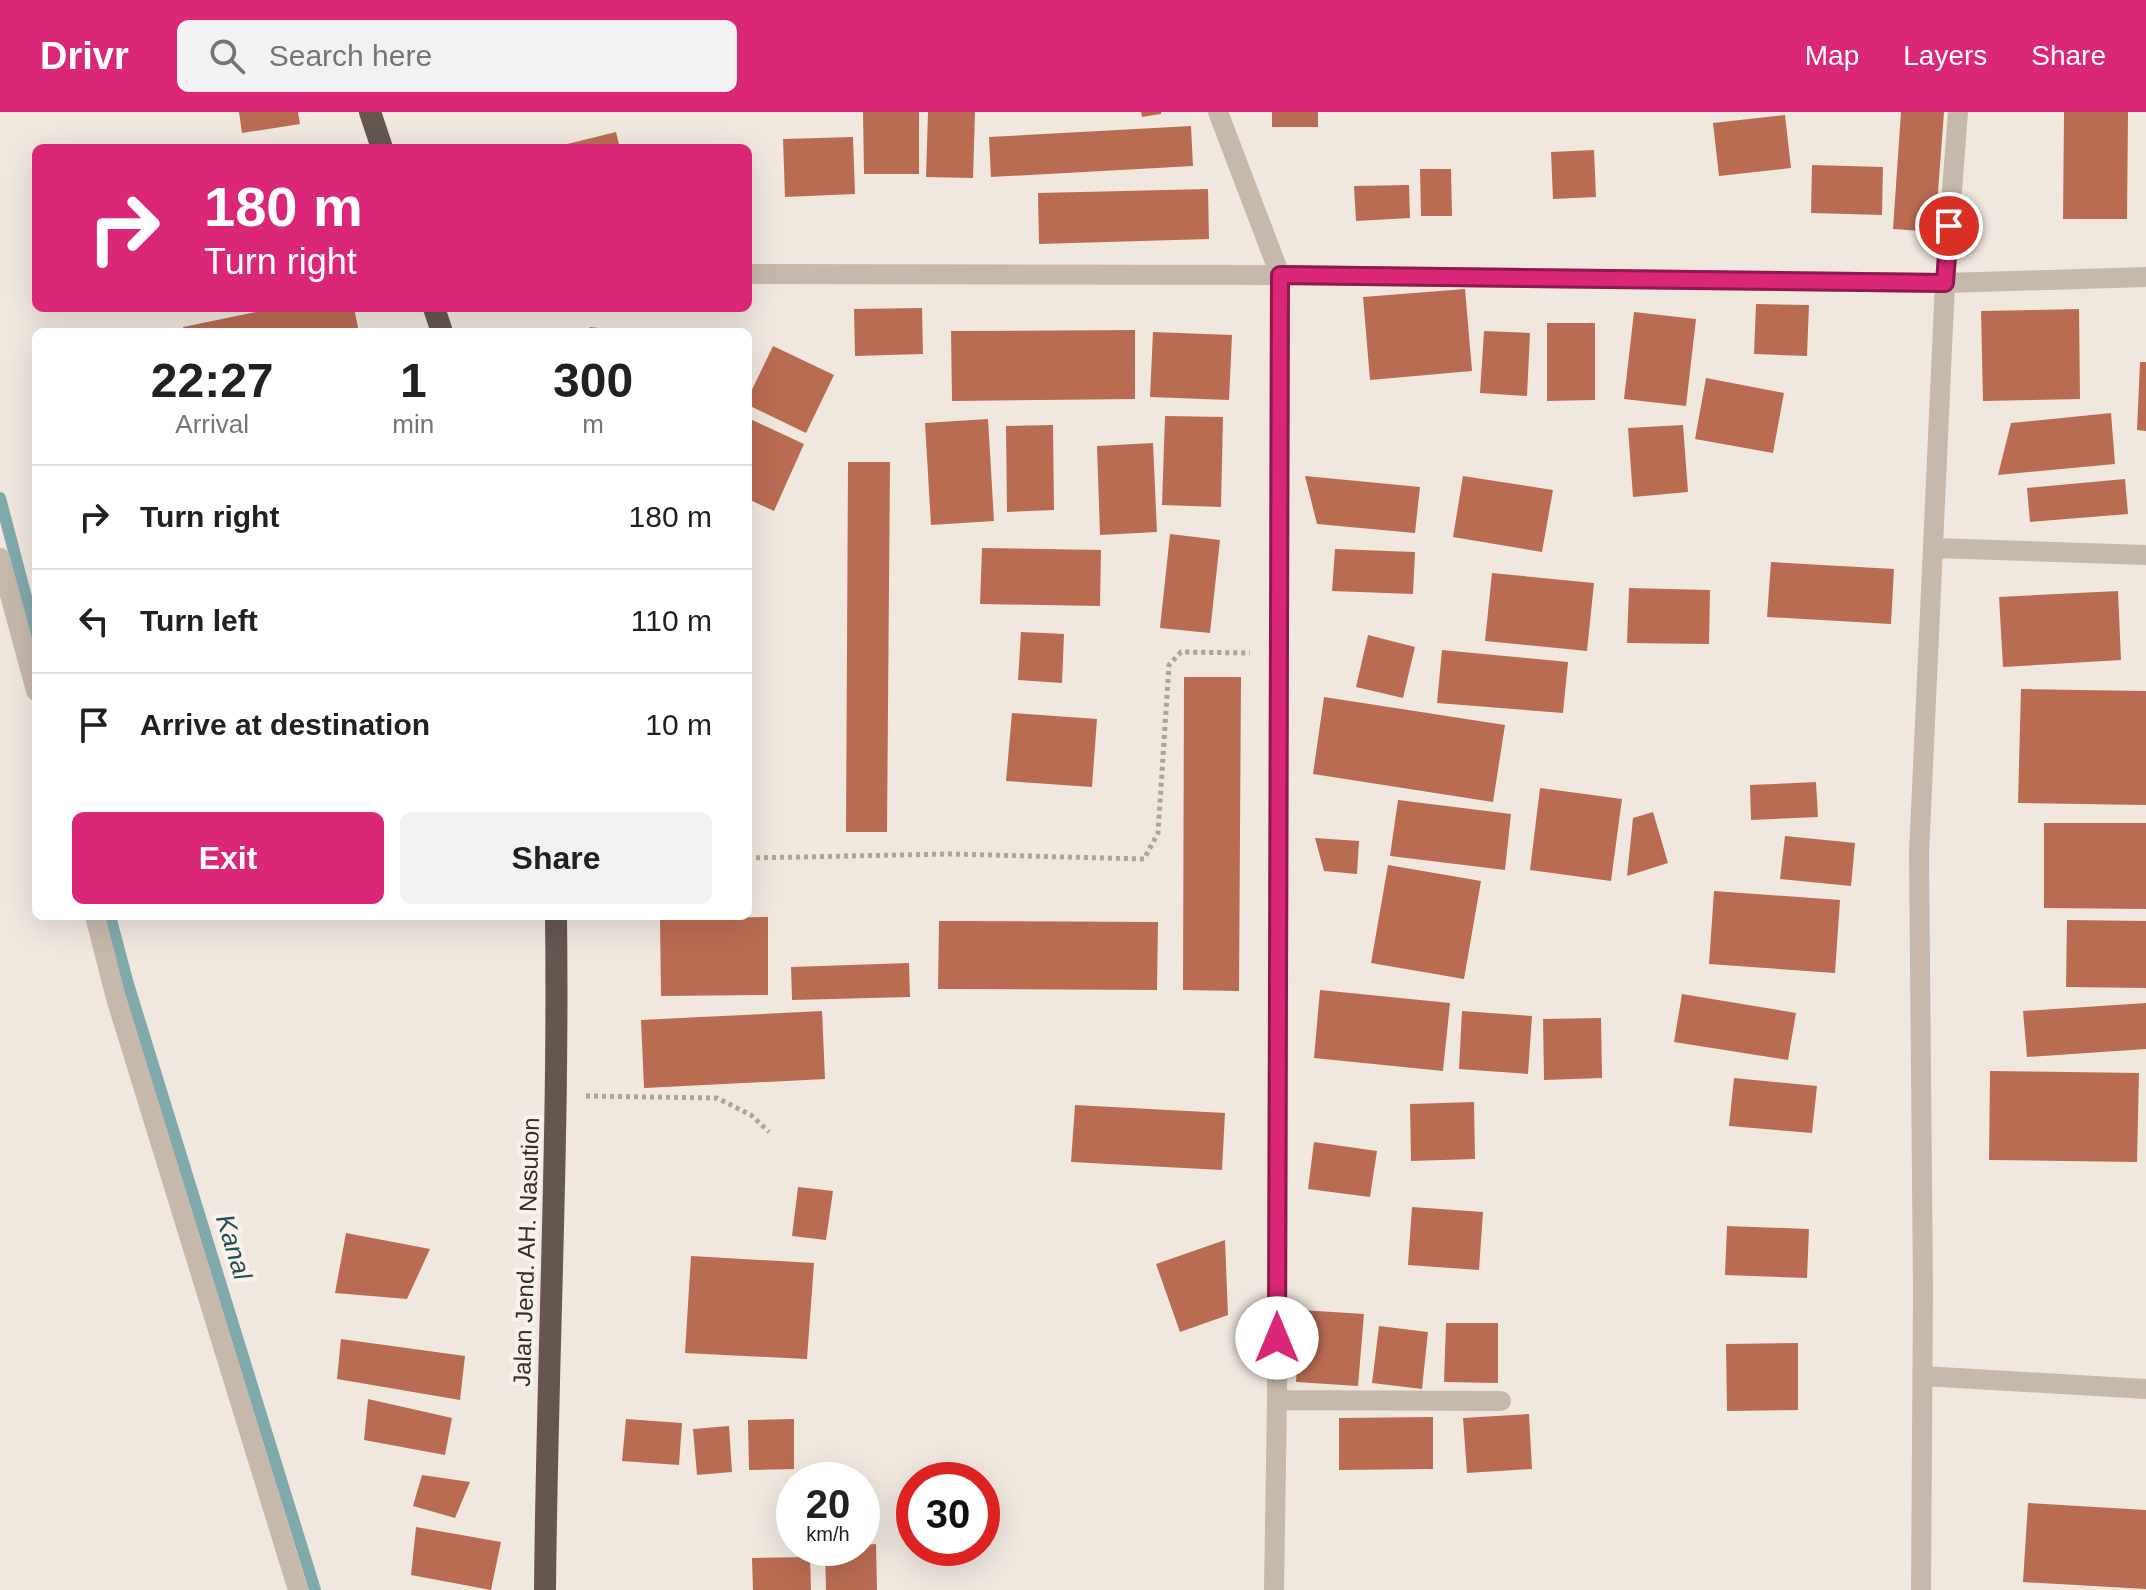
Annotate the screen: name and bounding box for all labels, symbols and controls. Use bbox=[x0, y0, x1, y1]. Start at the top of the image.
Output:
search box bbox=[177, 20, 737, 92]
icon: search bbox=[205, 34, 249, 78]
text: Drivr bbox=[40, 35, 129, 77]
text: Search here bbox=[269, 39, 432, 72]
text: Map bbox=[1805, 40, 1859, 71]
text: Layers bbox=[1903, 40, 1987, 71]
text: Share bbox=[2031, 40, 2106, 71]
text: 180 m bbox=[204, 175, 363, 238]
icon: right bbox=[72, 176, 176, 280]
pin bbox=[1915, 192, 1983, 260]
icon: arrive bbox=[1927, 204, 1971, 248]
text: Turn right bbox=[204, 241, 357, 282]
text: 22:27 bbox=[151, 354, 274, 407]
text: 1 bbox=[400, 354, 427, 407]
text: 300 bbox=[553, 354, 633, 407]
text: Arrival bbox=[175, 409, 249, 439]
text: min bbox=[392, 409, 434, 439]
text: m bbox=[582, 409, 604, 439]
icon: right bbox=[72, 495, 116, 539]
text: Turn right bbox=[140, 500, 279, 533]
text: 180 m bbox=[629, 500, 712, 533]
icon: left bbox=[72, 599, 116, 643]
text: Turn left bbox=[140, 604, 258, 637]
text: 110 m bbox=[631, 604, 712, 637]
icon: arrive bbox=[72, 703, 116, 747]
text: Arrive at destination bbox=[140, 708, 430, 741]
text: 10 m bbox=[645, 708, 712, 741]
button: Exit bbox=[72, 812, 384, 904]
button: Share bbox=[400, 812, 712, 904]
street label: Jalan Jend. AH. Nasution bbox=[508, 1117, 544, 1387]
water label: Kanal bbox=[210, 1211, 258, 1284]
position arrow bbox=[1235, 1296, 1319, 1380]
speed limit sign: 30 bbox=[896, 1462, 1000, 1566]
text: 20 bbox=[806, 1482, 850, 1526]
text: km/h bbox=[806, 1523, 850, 1545]

